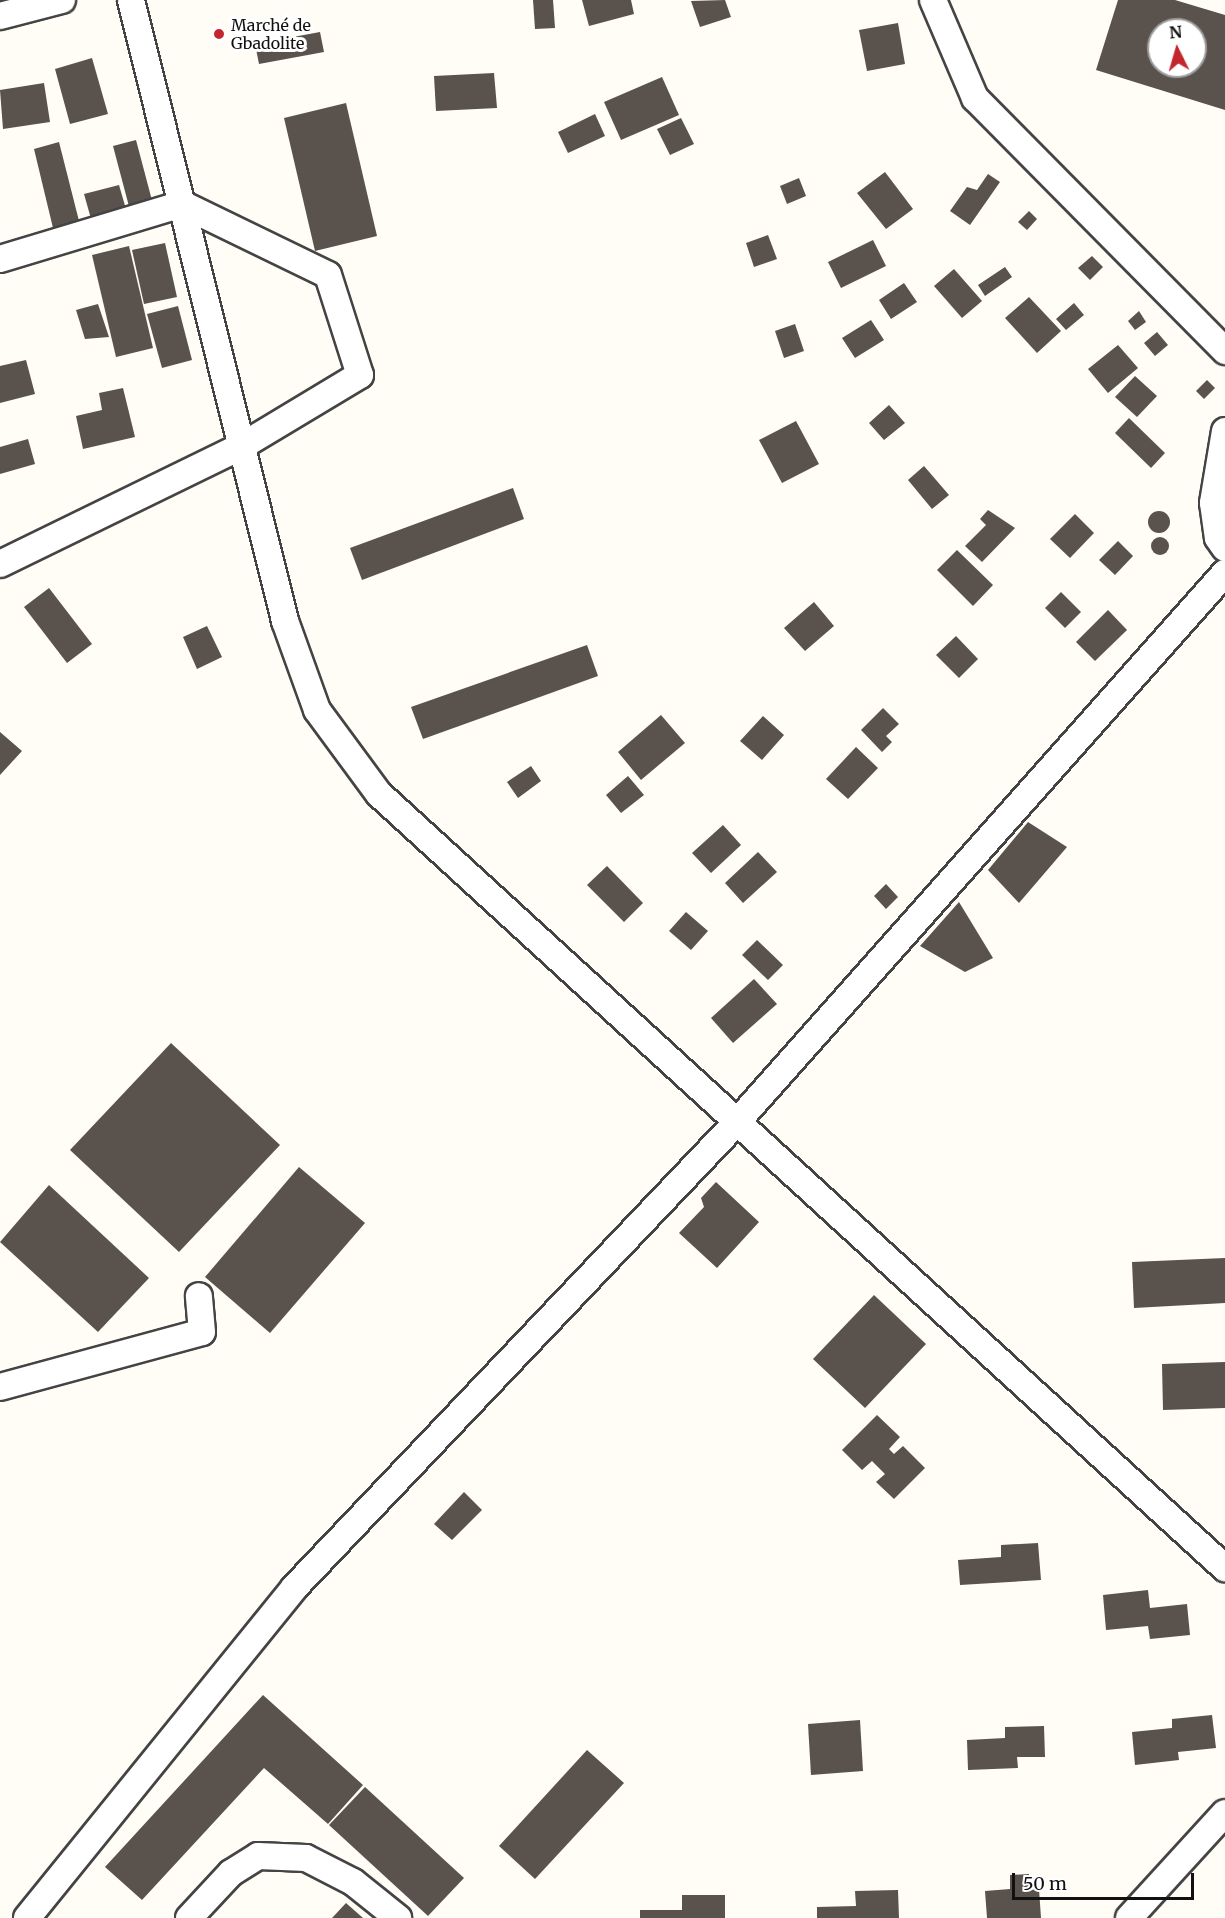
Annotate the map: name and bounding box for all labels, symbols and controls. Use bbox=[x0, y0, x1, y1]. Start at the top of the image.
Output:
place label: Marché de Gbadolite bbox=[231, 15, 311, 53]
north arrow bbox=[1147, 18, 1207, 78]
text: N bbox=[1168, 22, 1183, 43]
marker: Marché de Gbadolite bbox=[212, 27, 226, 41]
scale bar bbox=[1015, 1861, 1196, 1899]
text: 50 m bbox=[1023, 1872, 1067, 1895]

